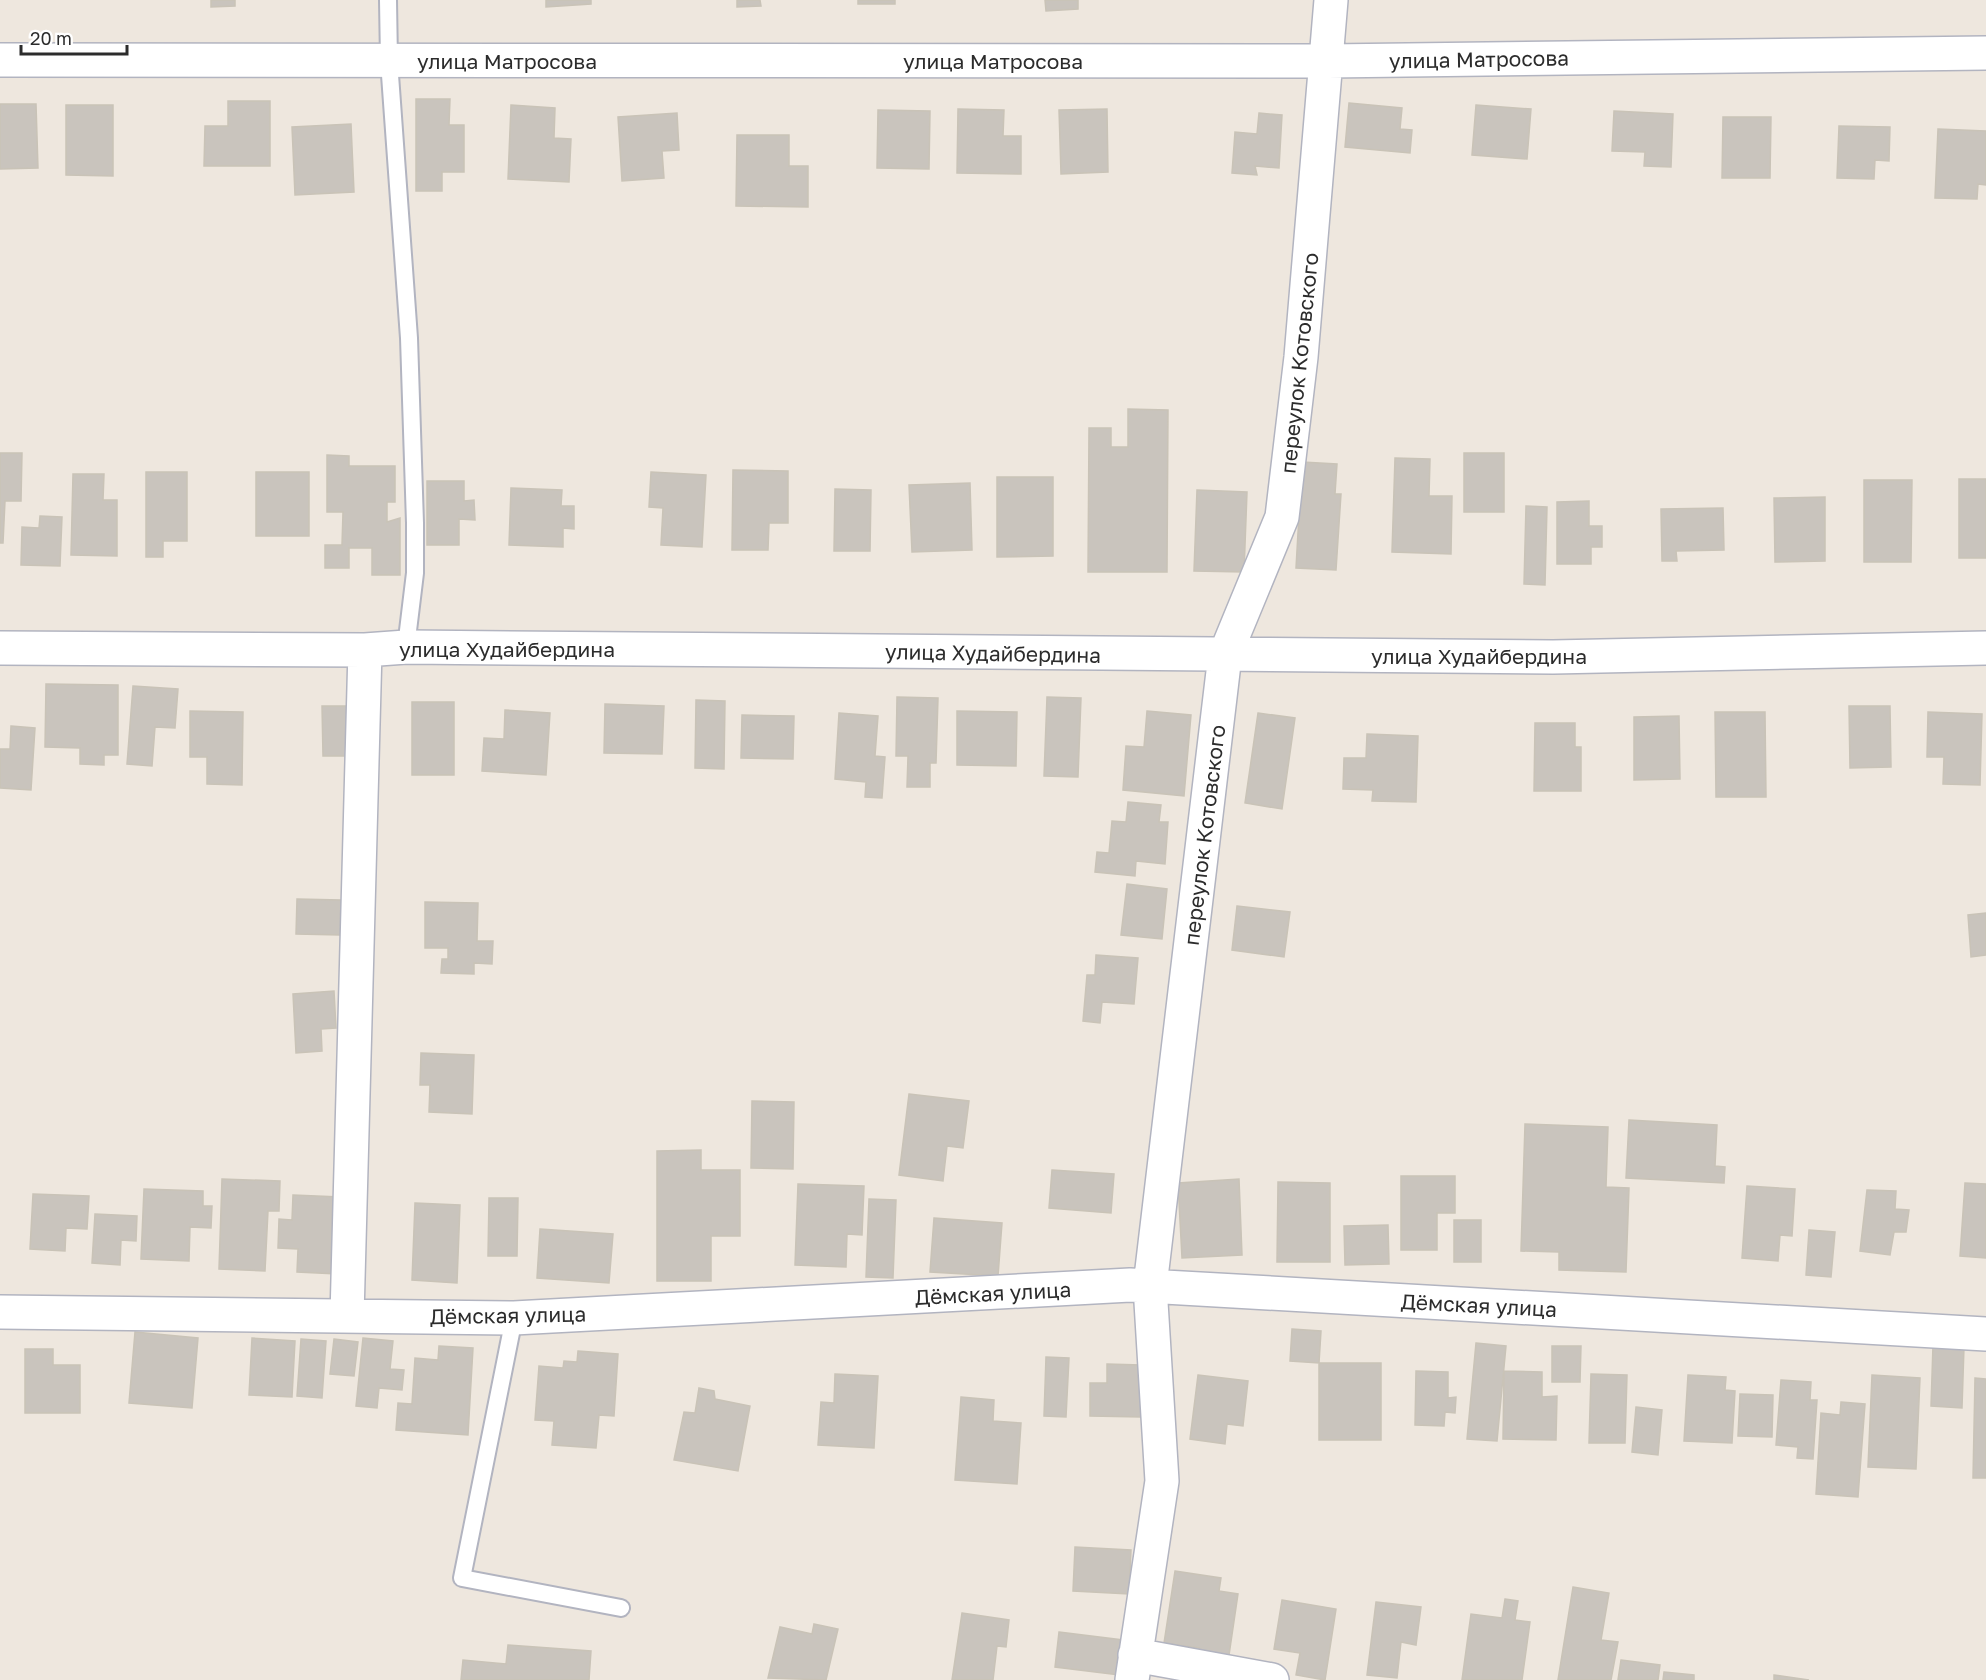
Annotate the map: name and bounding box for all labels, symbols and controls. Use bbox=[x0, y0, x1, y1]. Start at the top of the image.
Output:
scale bar bbox=[21, 18, 128, 56]
text: 20 m bbox=[30, 27, 72, 49]
street label: улица Матросова bbox=[1389, 44, 1569, 74]
street label: улица Матросова bbox=[417, 48, 597, 74]
street label: улица Матросова bbox=[903, 48, 1083, 74]
street label: переулок Котовского bbox=[1274, 251, 1324, 475]
street label: улица Худайбердина bbox=[399, 636, 615, 662]
street label: улица Худайбердина bbox=[885, 638, 1101, 668]
street label: улица Худайбердина bbox=[1371, 643, 1587, 669]
street label: переулок Котовского bbox=[1178, 723, 1230, 947]
street label: Дёмская улица bbox=[914, 1276, 1072, 1310]
street label: Дёмская улица bbox=[1400, 1288, 1558, 1322]
street label: Дёмская улица bbox=[430, 1301, 586, 1329]

